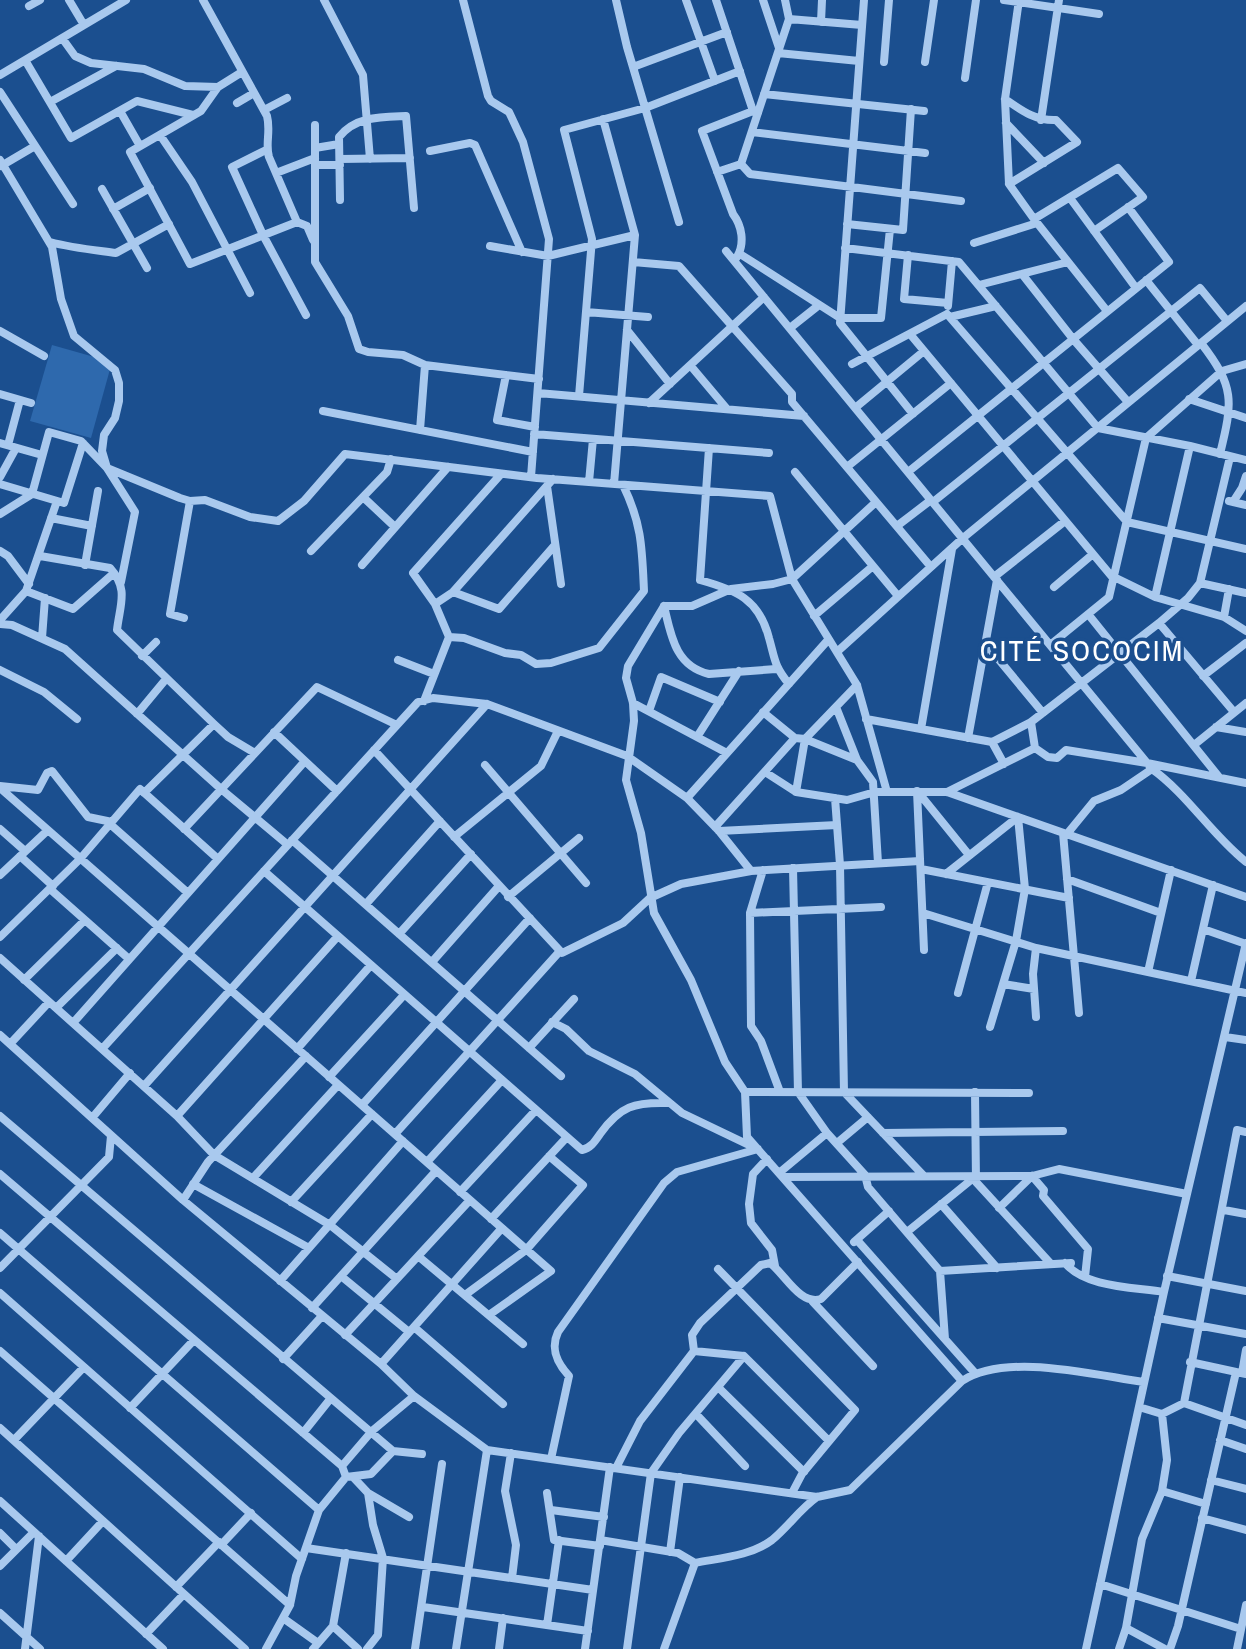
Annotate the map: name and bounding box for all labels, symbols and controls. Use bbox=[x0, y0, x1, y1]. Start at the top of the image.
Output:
district label: CITÉ SOCOCIM bbox=[980, 630, 1184, 670]

